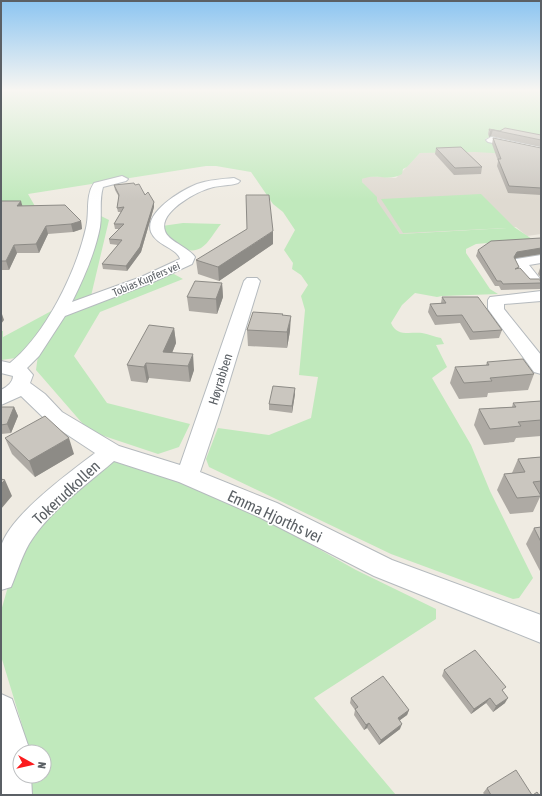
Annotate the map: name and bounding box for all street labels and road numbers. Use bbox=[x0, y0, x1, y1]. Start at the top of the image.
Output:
street label: Tobias Kupfers vei bbox=[111, 259, 181, 299]
street label: Høyrabben bbox=[206, 352, 235, 407]
street label: Tokerudkollen bbox=[29, 456, 103, 528]
street label: Emma Hjorths vei bbox=[224, 486, 325, 547]

